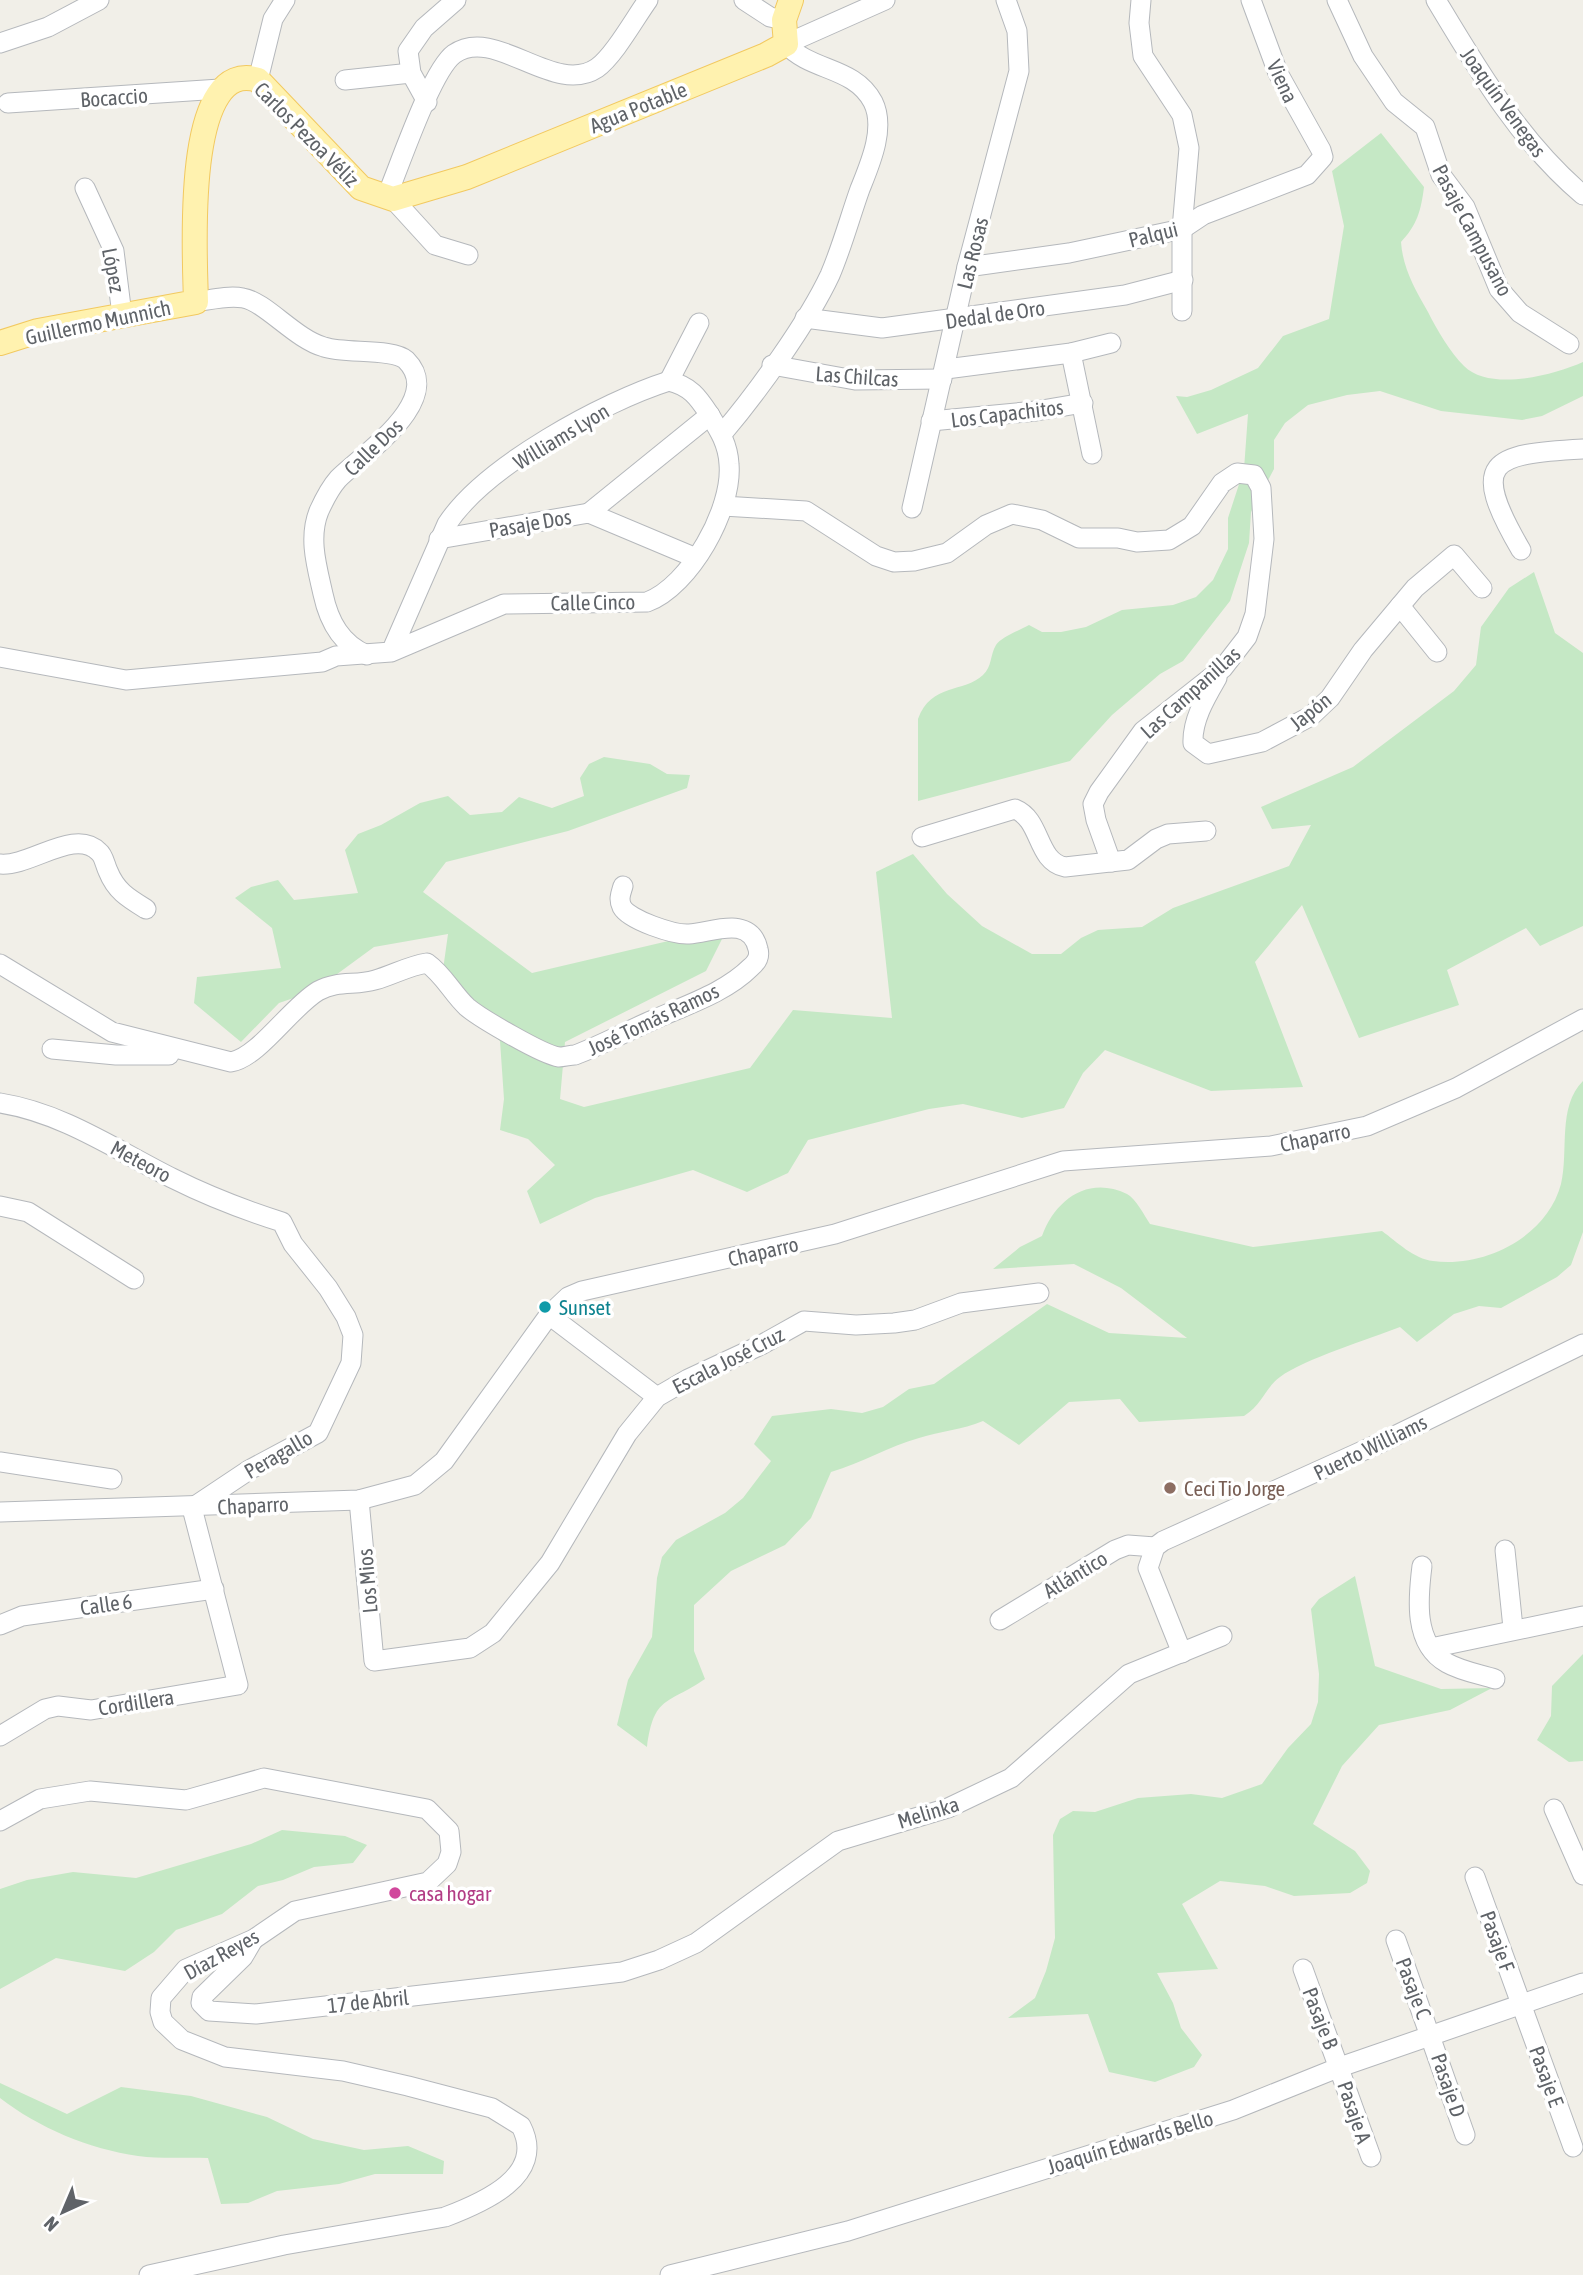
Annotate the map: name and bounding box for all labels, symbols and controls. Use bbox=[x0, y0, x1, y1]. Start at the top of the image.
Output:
street label: Joaquín Venegas bbox=[1456, 43, 1552, 161]
street label: Viena bbox=[1263, 56, 1303, 106]
street label: Carlos Pezoa Véliz bbox=[250, 77, 364, 191]
street label: Agua Potable bbox=[586, 77, 690, 137]
street label: Bocaccio bbox=[79, 83, 149, 111]
street label: Pasaje Campusano bbox=[1428, 160, 1518, 300]
street label: Las Rosas bbox=[952, 215, 992, 291]
street label: Palqui bbox=[1126, 216, 1180, 252]
street label: López bbox=[98, 246, 130, 295]
street label: Guillermo Munnich bbox=[23, 295, 173, 349]
street label: Dedal de Oro bbox=[944, 295, 1046, 333]
street label: Las Chilcas bbox=[815, 361, 899, 391]
street label: Los Capachitos bbox=[949, 394, 1065, 432]
street label: Williams Lyon bbox=[509, 398, 613, 474]
street label: Calle Dos bbox=[339, 414, 407, 480]
street label: Pasaje Dos bbox=[487, 504, 573, 542]
street label: Calle Cinco bbox=[550, 589, 636, 615]
street label: Las Campanillas bbox=[1135, 641, 1245, 743]
street label: Japón bbox=[1284, 687, 1336, 735]
street label: José Tomás Ramos bbox=[584, 978, 722, 1060]
street label: Chaparro bbox=[1278, 1118, 1352, 1156]
street label: Meteoro bbox=[107, 1135, 175, 1187]
street label: Chaparro bbox=[726, 1231, 800, 1271]
place label: Sunset bbox=[559, 1295, 611, 1319]
marker: Sunset bbox=[537, 1299, 553, 1315]
street label: Escala José Cruz bbox=[668, 1321, 788, 1398]
street label: Puerto Williams bbox=[1310, 1409, 1430, 1485]
street label: Peragallo bbox=[240, 1425, 316, 1483]
place label: Ceci Tio Jorge bbox=[1184, 1476, 1285, 1500]
marker: Ceci Tio Jorge bbox=[1162, 1480, 1178, 1496]
street label: Chaparro bbox=[217, 1491, 289, 1519]
street label: Atlántico bbox=[1039, 1546, 1111, 1602]
street label: Los Mios bbox=[352, 1548, 382, 1614]
street label: Calle 6 bbox=[78, 1588, 134, 1620]
street label: Cordillera bbox=[96, 1684, 176, 1720]
street label: Melinka bbox=[894, 1791, 962, 1833]
place label: casa hogar bbox=[409, 1881, 492, 1905]
marker: casa hogar bbox=[387, 1885, 403, 1901]
street label: Pasaje F bbox=[1476, 1908, 1520, 1975]
street label: Díaz Reyes bbox=[179, 1924, 263, 1984]
street label: Pasaje C bbox=[1391, 1954, 1437, 2022]
street label: Pasaje B bbox=[1298, 1984, 1344, 2052]
street label: 17 de Abril bbox=[326, 1985, 410, 2017]
street label: Pasaje E bbox=[1525, 2042, 1569, 2110]
street label: Pasaje D bbox=[1427, 2050, 1471, 2120]
street label: Pasaje A bbox=[1333, 2078, 1377, 2147]
street label: Joaquín Edwards Bello bbox=[1044, 2105, 1216, 2179]
north arrow bbox=[28, 2177, 98, 2247]
text: N bbox=[40, 2212, 63, 2236]

